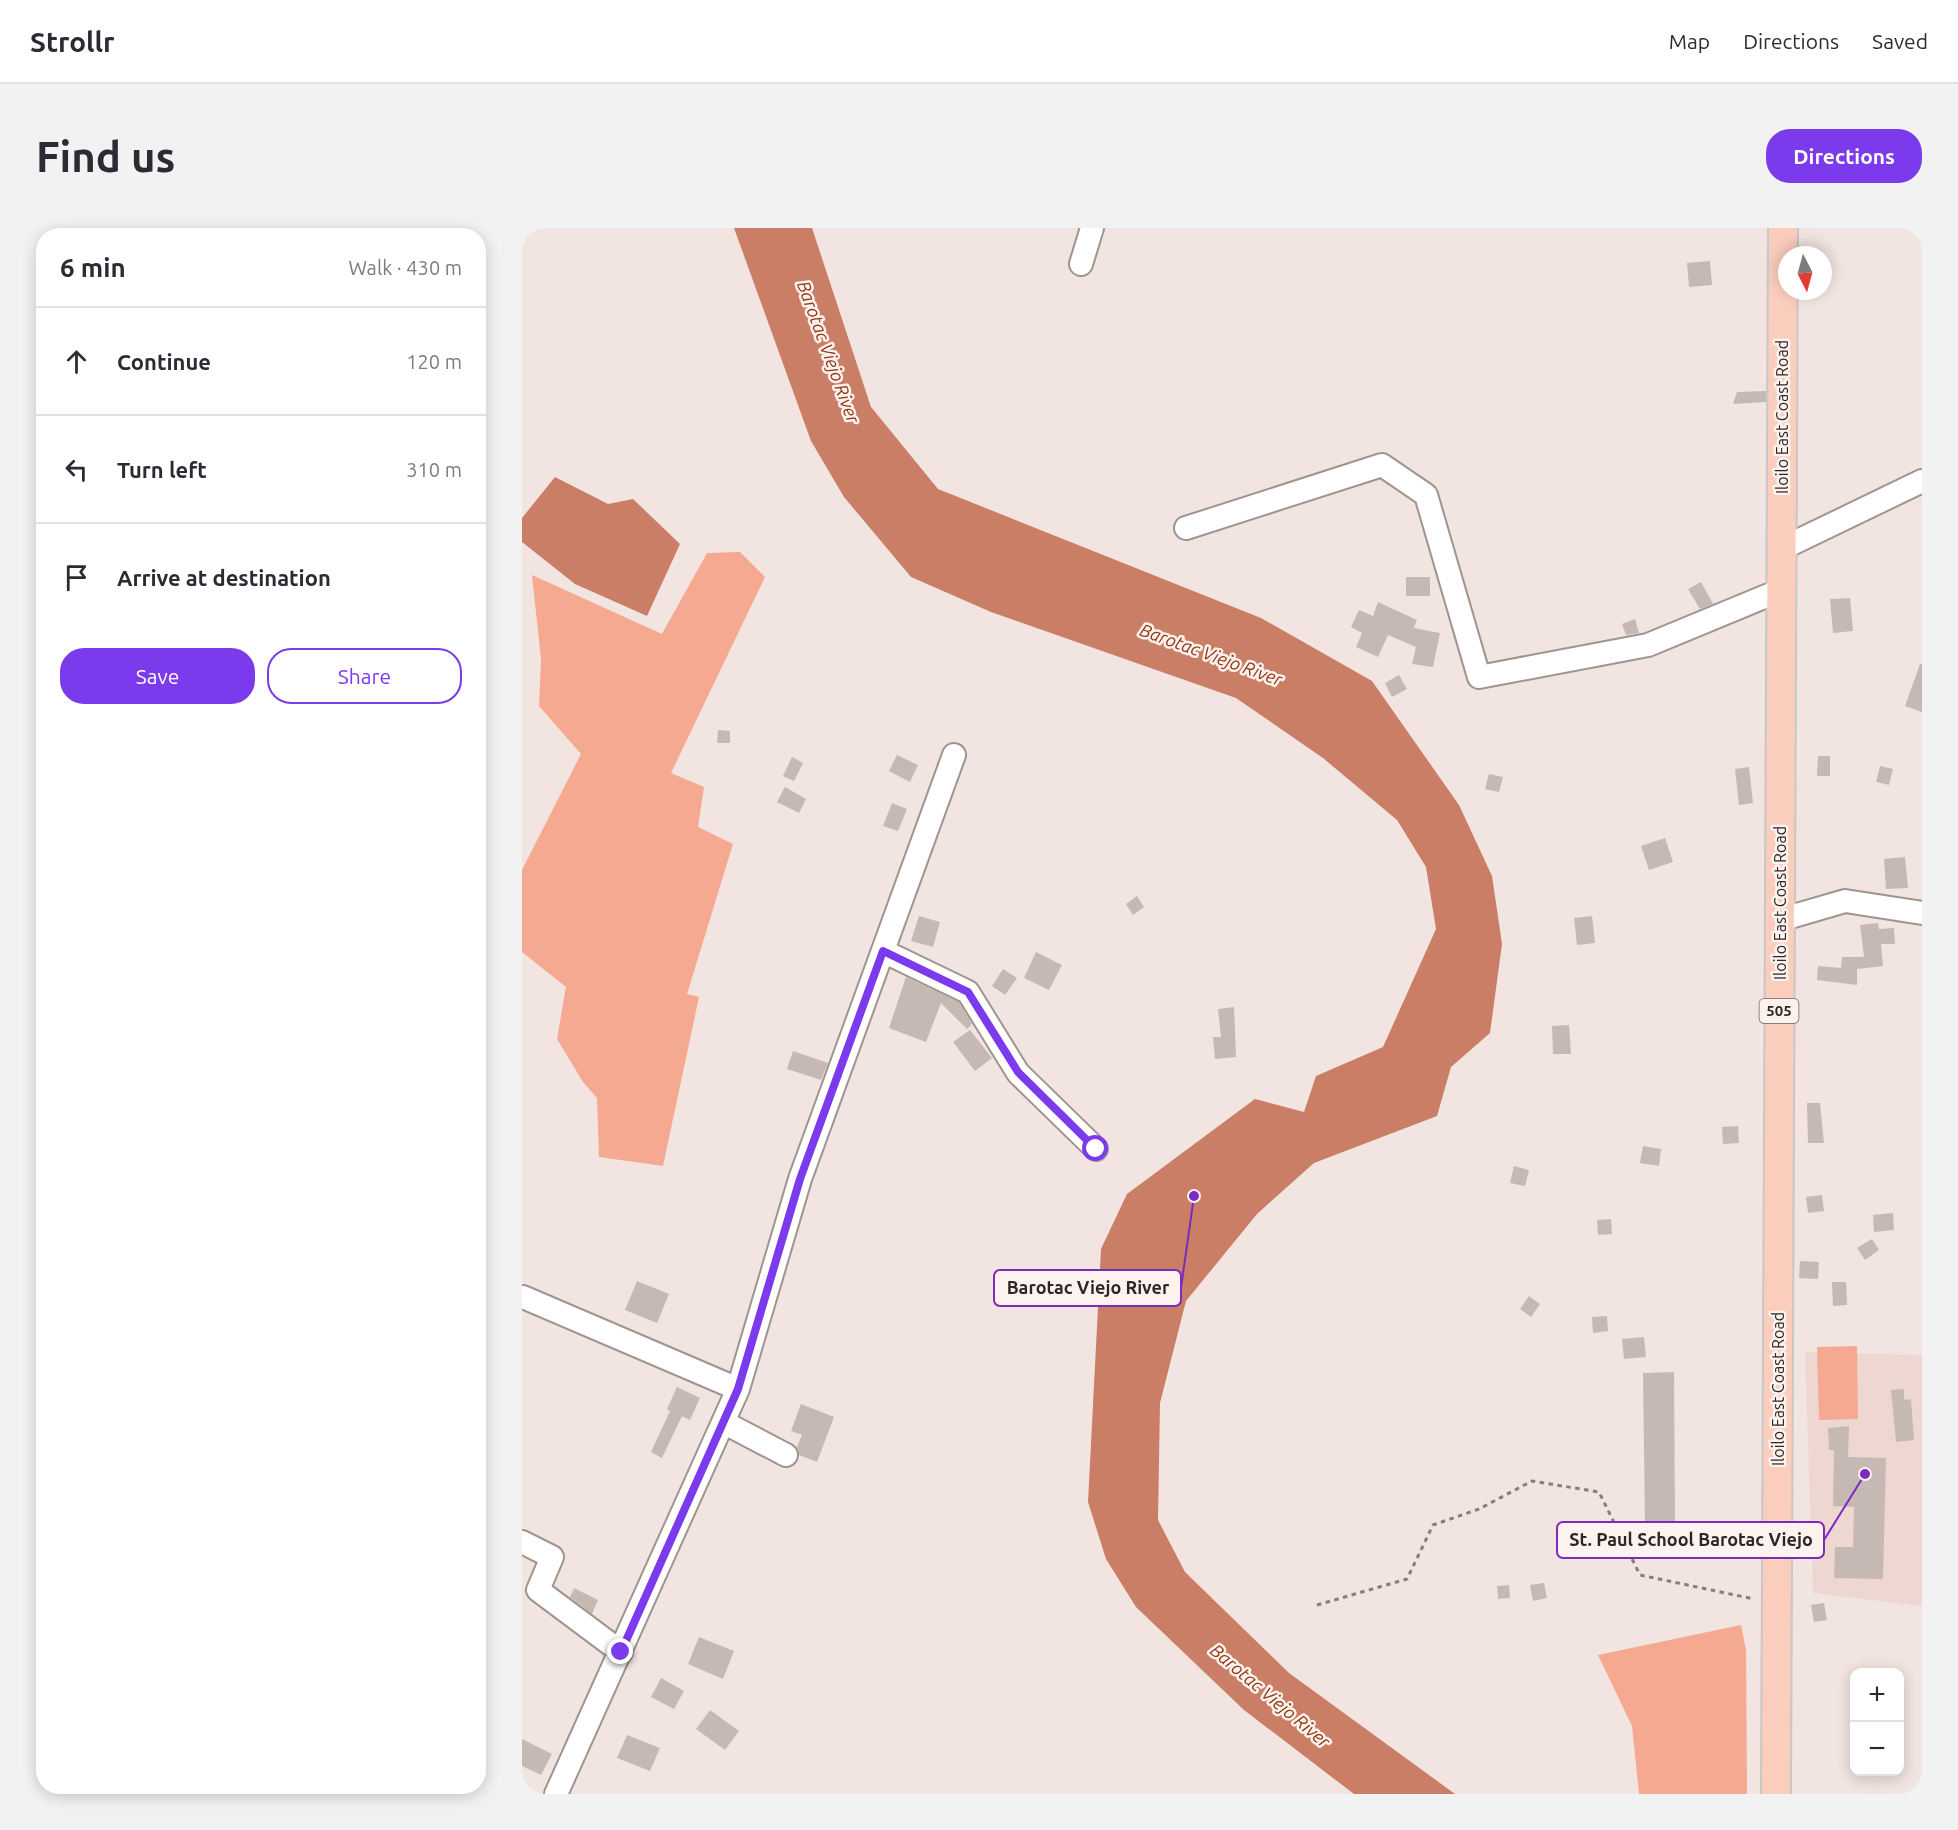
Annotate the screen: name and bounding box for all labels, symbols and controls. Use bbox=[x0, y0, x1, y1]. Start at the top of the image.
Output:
text: Strollr bbox=[30, 26, 115, 57]
text: Map bbox=[1669, 29, 1710, 53]
text: Directions bbox=[1743, 29, 1839, 53]
text: Saved bbox=[1872, 29, 1928, 53]
button: Directions bbox=[1766, 129, 1922, 183]
text: Find us bbox=[36, 133, 175, 180]
north arrow bbox=[1778, 246, 1832, 300]
text: 6 min bbox=[60, 253, 126, 282]
text: Walk · 430 m bbox=[349, 256, 462, 279]
water label: Barotac Viejo River bbox=[794, 278, 864, 427]
street label: Iloilo East Coast Road bbox=[1773, 340, 1791, 494]
icon: ahead bbox=[60, 345, 93, 378]
text: Continue bbox=[117, 349, 211, 374]
text: 120 m bbox=[406, 350, 462, 373]
icon: left bbox=[60, 453, 93, 486]
text: Turn left bbox=[117, 457, 207, 482]
text: 310 m bbox=[406, 458, 462, 481]
icon: arrive bbox=[60, 561, 93, 594]
text: Arrive at destination bbox=[117, 565, 331, 590]
water label: Barotac Viejo River bbox=[1137, 619, 1286, 689]
button: Save bbox=[60, 648, 255, 704]
button: Share bbox=[267, 648, 462, 704]
street label: Iloilo East Coast Road bbox=[1771, 826, 1789, 980]
road number: 505 bbox=[1760, 999, 1798, 1023]
route start bbox=[1082, 1135, 1108, 1161]
callout: Barotac Viejo River bbox=[994, 1270, 1181, 1306]
text: Barotac Viejo River bbox=[1007, 1277, 1170, 1297]
street label: Iloilo East Coast Road bbox=[1769, 1312, 1787, 1466]
callout: St. Paul School Barotac Viejo bbox=[1557, 1522, 1824, 1558]
text: St. Paul School Barotac Viejo bbox=[1569, 1529, 1813, 1549]
route end bbox=[607, 1638, 633, 1664]
water label: Barotac Viejo River bbox=[1207, 1639, 1335, 1752]
map controls bbox=[1850, 1668, 1904, 1776]
button: + bbox=[1850, 1668, 1904, 1722]
button: − bbox=[1850, 1722, 1904, 1776]

